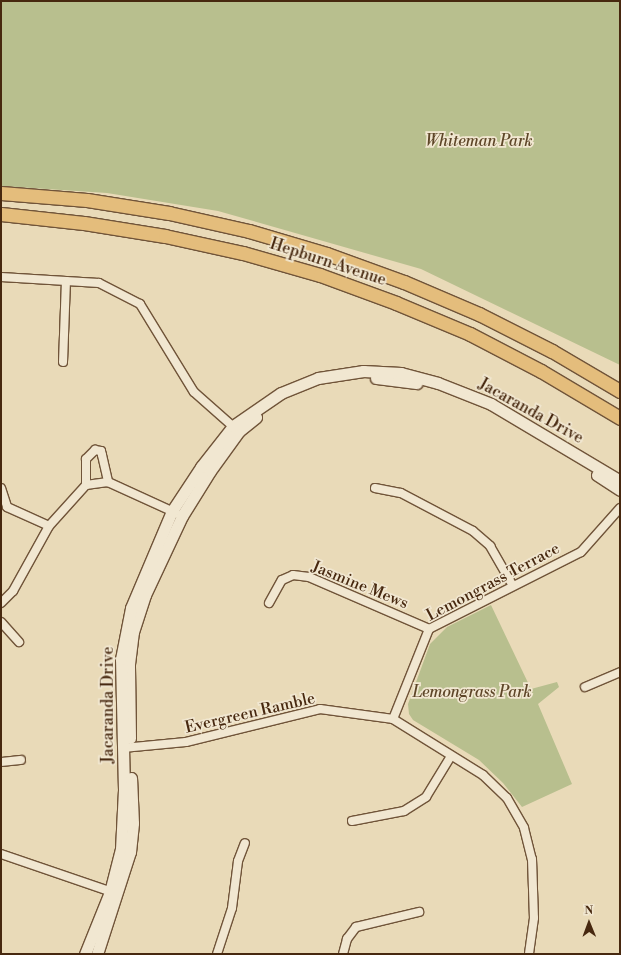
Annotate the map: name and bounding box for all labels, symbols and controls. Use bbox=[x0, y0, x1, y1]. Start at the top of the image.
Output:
park label: Whiteman Park bbox=[425, 131, 533, 151]
street label: Hepburn Avenue bbox=[267, 234, 389, 290]
street label: Jacaranda Drive bbox=[475, 374, 587, 448]
street label: Lemongrass Terrace bbox=[423, 539, 563, 625]
street label: Jasmine Mews bbox=[309, 557, 411, 613]
street label: Jacaranda Drive bbox=[98, 647, 118, 763]
park label: Lemongrass Park bbox=[412, 682, 532, 702]
street label: Evergreen Ramble bbox=[183, 689, 317, 737]
north arrow bbox=[569, 903, 609, 943]
text: N bbox=[584, 904, 593, 918]

